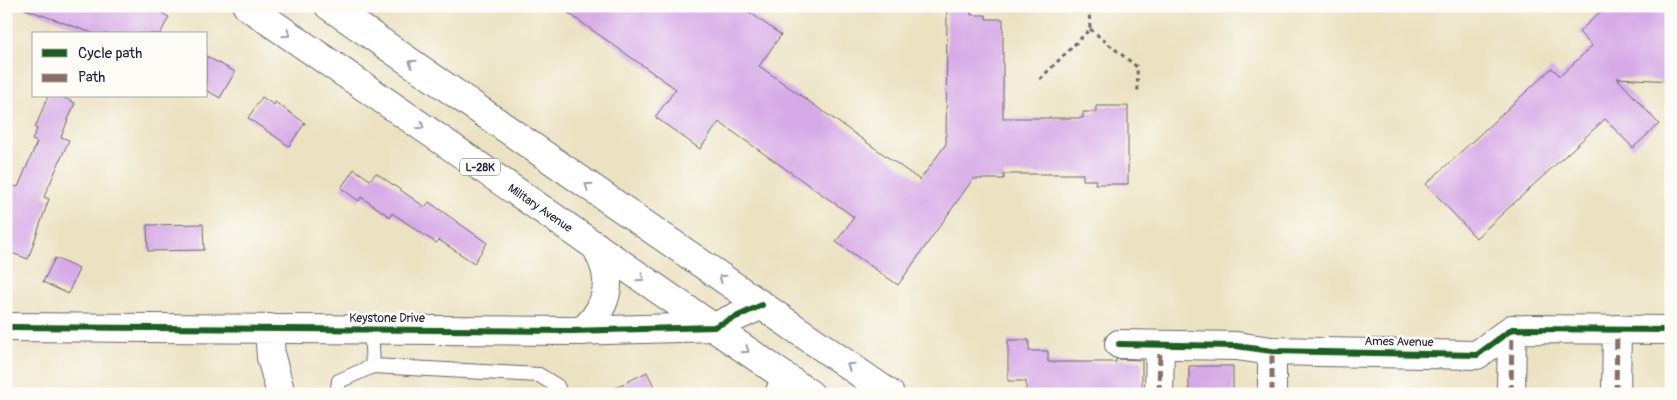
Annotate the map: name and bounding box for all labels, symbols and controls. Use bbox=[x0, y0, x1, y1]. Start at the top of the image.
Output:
one-way arrow bbox=[281, 28, 291, 37]
legend bbox=[32, 32, 208, 98]
text: Cycle path bbox=[78, 44, 142, 63]
one-way arrow bbox=[408, 60, 417, 69]
text: Path bbox=[78, 68, 105, 87]
one-way arrow bbox=[415, 120, 425, 129]
road number: L-28K bbox=[460, 158, 500, 176]
street label: Military Avenue bbox=[505, 181, 575, 236]
one-way arrow bbox=[584, 183, 594, 192]
one-way arrow bbox=[636, 271, 645, 281]
one-way arrow bbox=[718, 275, 728, 284]
street label: Keystone Drive bbox=[349, 311, 425, 326]
street label: Ames Avenue bbox=[1364, 334, 1434, 350]
one-way arrow bbox=[741, 344, 750, 353]
one-way arrow bbox=[846, 363, 855, 372]

